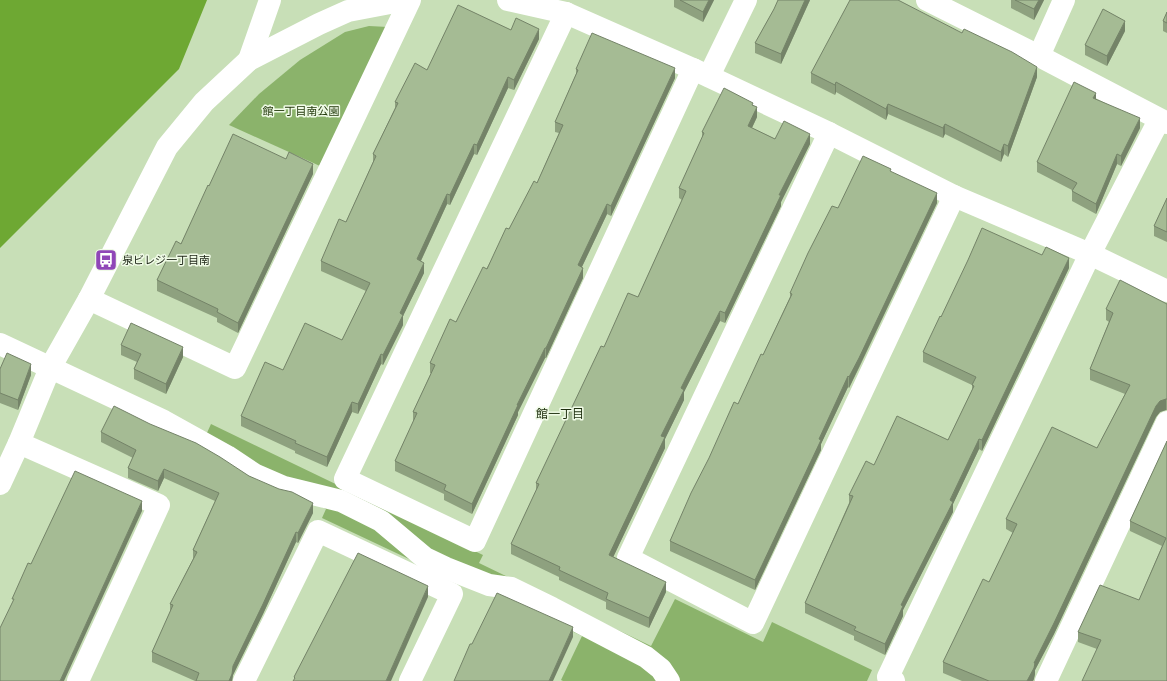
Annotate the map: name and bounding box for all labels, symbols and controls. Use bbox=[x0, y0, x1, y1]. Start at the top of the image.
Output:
park label: 館一丁目南公園 bbox=[263, 103, 340, 119]
bus stop icon: 泉ビレジ一丁目南 bbox=[93, 247, 119, 273]
place label: 泉ビレジ一丁目南 bbox=[122, 252, 210, 268]
district label: 館一丁目 bbox=[536, 404, 584, 423]

